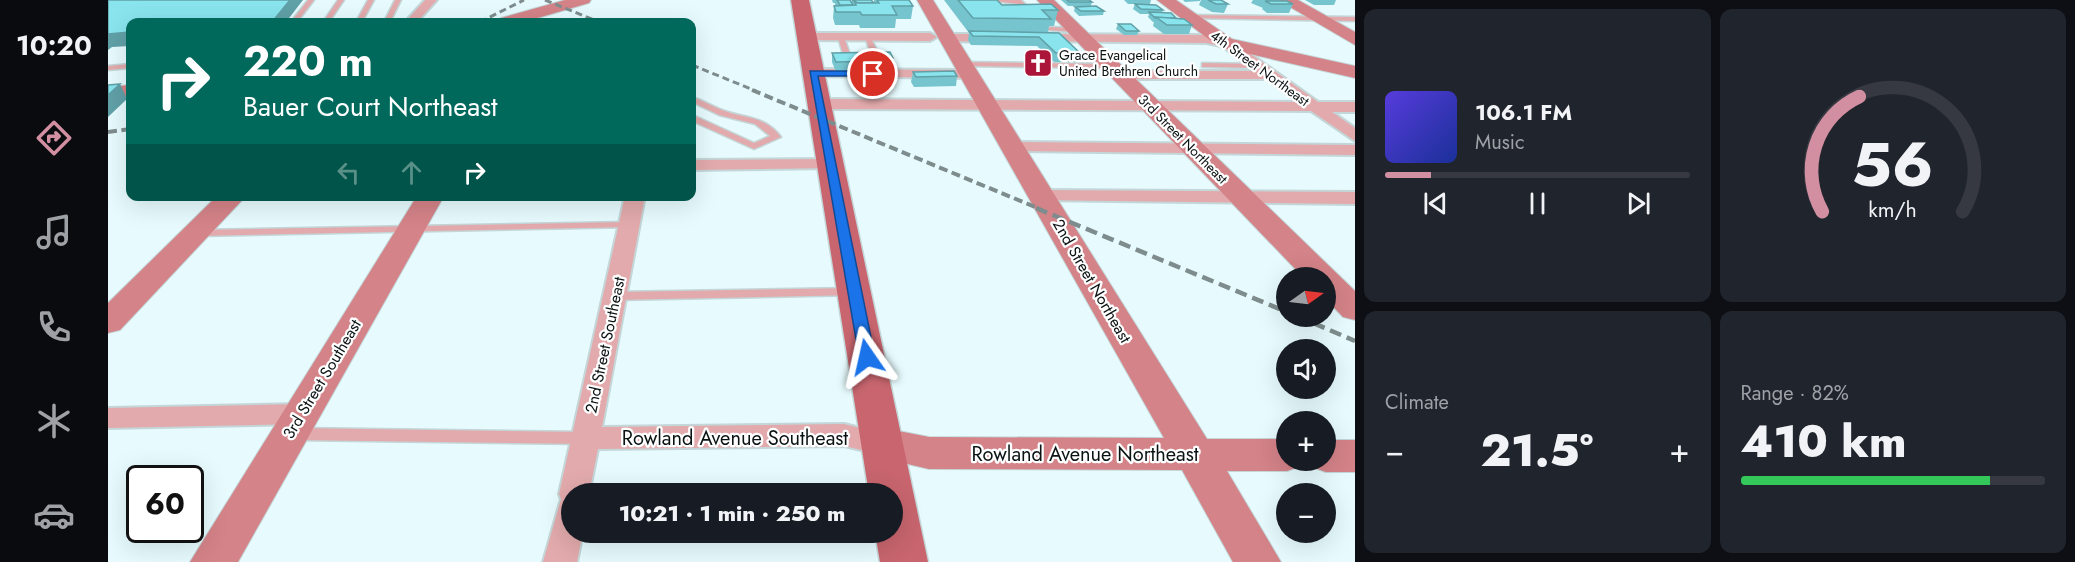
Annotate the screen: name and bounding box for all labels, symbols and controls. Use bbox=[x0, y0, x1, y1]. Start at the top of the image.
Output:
street label: 4th Street Northeast bbox=[1207, 25, 1314, 111]
text: 10:20 bbox=[16, 26, 92, 65]
text: 220 m bbox=[243, 31, 373, 92]
icon: right bbox=[144, 42, 222, 120]
place label: Grace Evangelical United Brethren Church bbox=[1059, 45, 1198, 81]
church icon: Grace Evangelical United Brethren Church bbox=[1022, 47, 1054, 79]
pin bbox=[847, 48, 898, 99]
icon: arrive bbox=[856, 57, 889, 90]
text: Bauer Court Northeast bbox=[243, 87, 498, 126]
street label: 3rd Street Northeast bbox=[1134, 90, 1233, 189]
text: 106.1 FM bbox=[1475, 96, 1572, 128]
icon: directions bbox=[33, 117, 75, 159]
text: 56 bbox=[1852, 120, 1934, 210]
text: Music bbox=[1475, 128, 1525, 157]
icon: left bbox=[332, 156, 365, 189]
icon: ahead bbox=[395, 156, 428, 189]
icon: right bbox=[458, 156, 491, 189]
icon: previous bbox=[1419, 187, 1452, 220]
icon: pause bbox=[1521, 187, 1554, 220]
icon: next bbox=[1622, 187, 1655, 220]
text: km/h bbox=[1869, 195, 1917, 226]
icon: music bbox=[33, 211, 75, 253]
street label: 2nd Street Northeast bbox=[1047, 215, 1137, 347]
north arrow bbox=[1276, 267, 1336, 327]
map controls bbox=[1276, 267, 1336, 543]
street label: 2nd Street Southeast bbox=[579, 275, 631, 415]
icon: phone bbox=[33, 306, 75, 348]
street label: 3rd Street Southeast bbox=[277, 315, 367, 443]
position arrow bbox=[835, 325, 899, 389]
button: sound bbox=[1276, 339, 1336, 399]
text: Range · 82% bbox=[1741, 379, 1849, 408]
text: Climate bbox=[1385, 388, 1449, 417]
icon: climate bbox=[33, 400, 75, 442]
text: 410 km bbox=[1741, 409, 1907, 474]
button: + bbox=[1276, 411, 1336, 471]
text: 21.5° bbox=[1480, 418, 1593, 483]
street label: Rowland Avenue Southeast bbox=[622, 424, 848, 453]
text: − bbox=[1385, 427, 1404, 474]
text: + bbox=[1669, 427, 1690, 474]
street label: Rowland Avenue Northeast bbox=[971, 440, 1199, 469]
speed limit sign: 60 bbox=[126, 465, 204, 543]
button: − bbox=[1276, 483, 1336, 543]
icon: car bbox=[33, 494, 75, 536]
text: 10:21 · 1 min · 250 m bbox=[619, 497, 845, 529]

